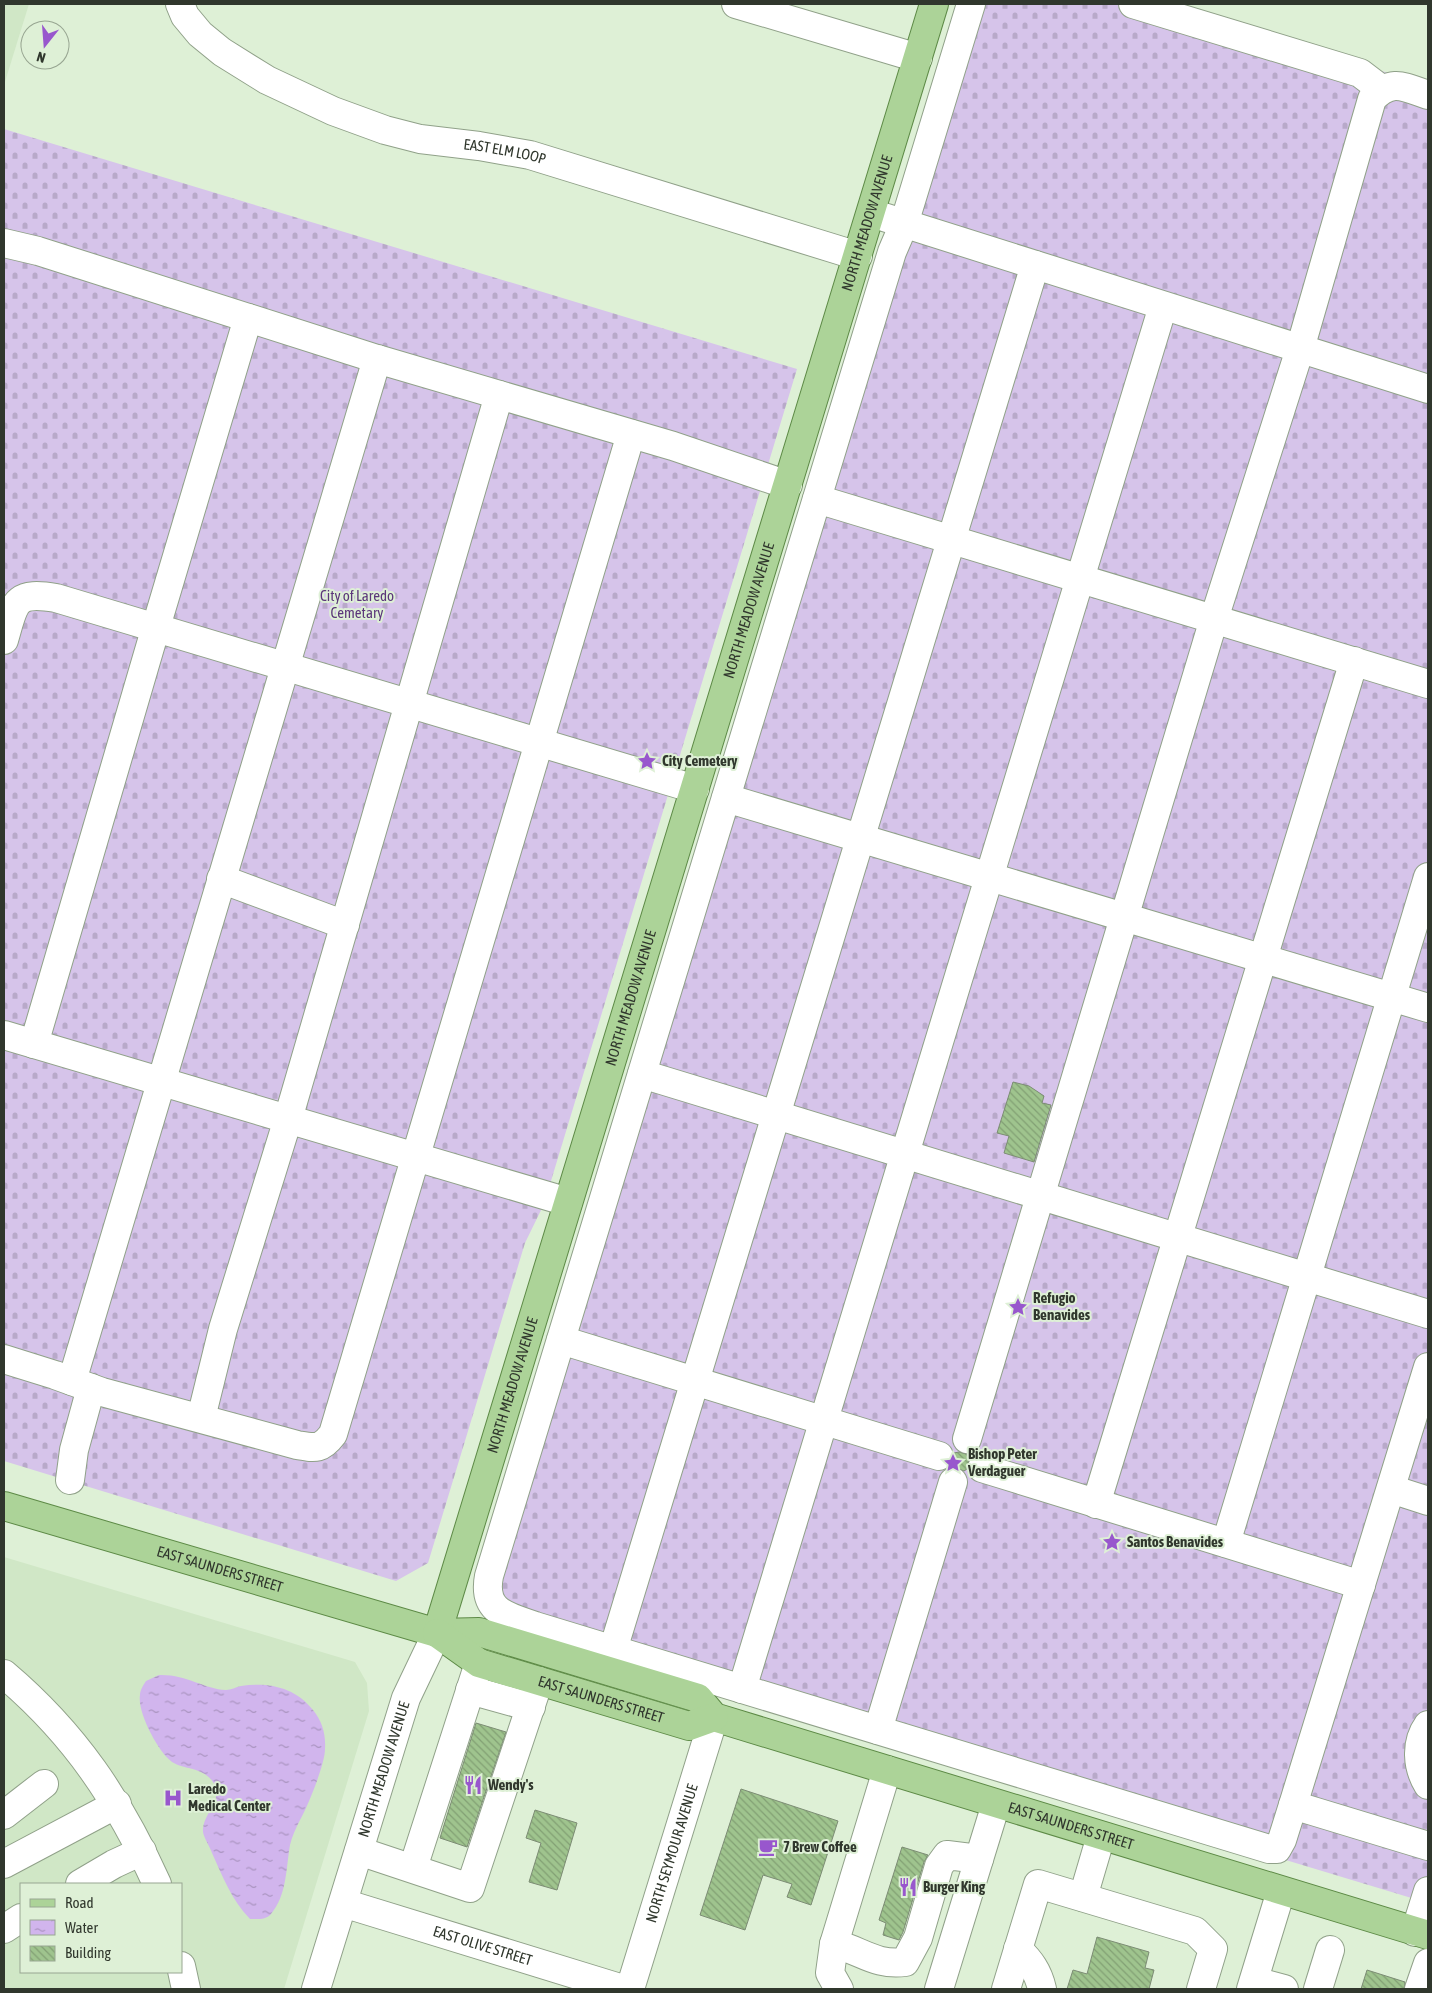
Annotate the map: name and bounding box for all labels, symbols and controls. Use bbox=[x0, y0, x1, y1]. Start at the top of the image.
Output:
north arrow bbox=[20, 20, 70, 70]
text: N bbox=[35, 49, 47, 66]
street label: EAST ELM LOOP bbox=[463, 135, 548, 167]
street label: NORTH MEADOW AVENUE bbox=[838, 152, 896, 293]
street label: NORTH MEADOW AVENUE bbox=[720, 540, 777, 680]
park label: City of Laredo Cemetary bbox=[320, 587, 394, 621]
place icon: City Cemetery bbox=[636, 750, 658, 772]
place label: City Cemetery bbox=[662, 752, 738, 769]
street label: NORTH MEADOW AVENUE bbox=[602, 927, 659, 1068]
place label: Refugio Benavides bbox=[1033, 1289, 1091, 1323]
place icon: Refugio Benavides bbox=[1007, 1296, 1029, 1318]
street label: NORTH MEADOW AVENUE bbox=[483, 1315, 541, 1455]
place label: Bishop Peter Verdaguer bbox=[967, 1445, 1037, 1479]
place icon: Bishop Peter Verdaguer bbox=[942, 1452, 964, 1474]
place icon: Santos Benavides bbox=[1101, 1531, 1123, 1553]
place label: Santos Benavides bbox=[1127, 1533, 1224, 1550]
street label: EAST SAUNDERS STREET bbox=[155, 1542, 285, 1595]
street label: EAST SAUNDERS STREET bbox=[536, 1672, 667, 1726]
street label: NORTH MEADOW AVENUE bbox=[354, 1699, 413, 1839]
restaurant icon: Wendy's bbox=[462, 1774, 484, 1796]
place label: Wendy's bbox=[487, 1776, 534, 1793]
place label: Laredo Medical Center bbox=[188, 1780, 271, 1814]
street label: NORTH SEYMOUR AVENUE bbox=[642, 1781, 701, 1925]
hospital icon: Laredo Medical Center bbox=[162, 1787, 184, 1809]
street label: EAST SAUNDERS STREET bbox=[1006, 1798, 1136, 1853]
cafe icon: 7 Brew Coffee bbox=[757, 1836, 779, 1858]
place label: 7 Brew Coffee bbox=[783, 1838, 857, 1855]
restaurant icon: Burger King bbox=[897, 1876, 919, 1898]
place label: Burger King bbox=[923, 1878, 986, 1895]
legend bbox=[20, 1883, 182, 1973]
text: Road bbox=[65, 1894, 94, 1911]
text: Water bbox=[65, 1919, 98, 1936]
street label: EAST OLIVE STREET bbox=[431, 1922, 535, 1969]
text: Building bbox=[65, 1944, 111, 1961]

